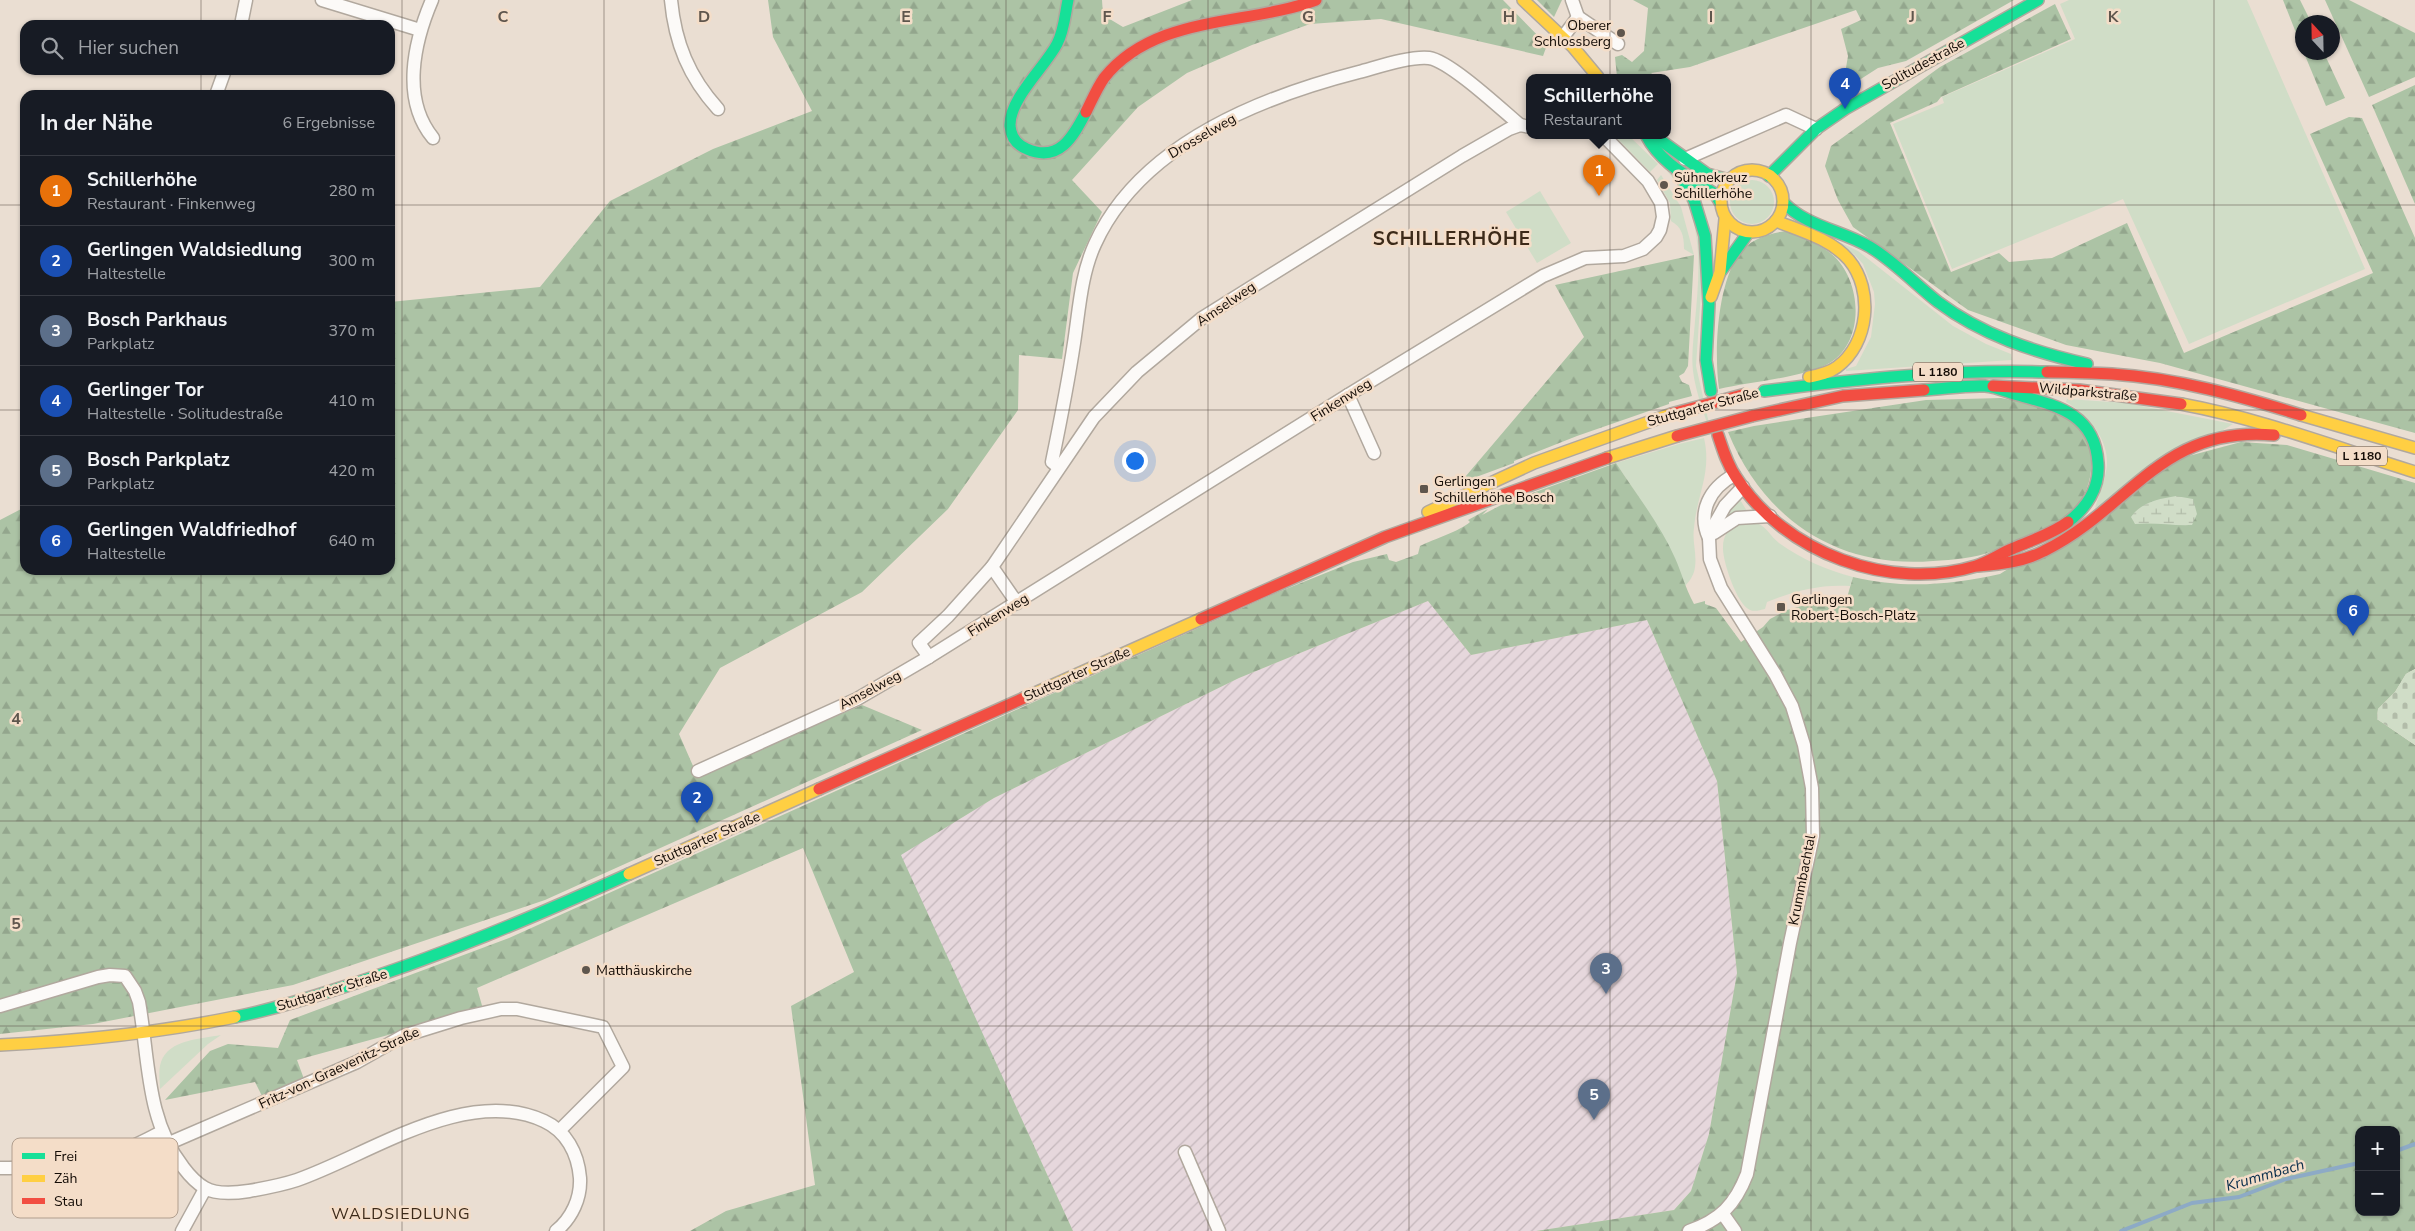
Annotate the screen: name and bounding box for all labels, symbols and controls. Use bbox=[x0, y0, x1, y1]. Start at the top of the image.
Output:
text: C bbox=[498, 6, 509, 28]
text: D bbox=[698, 6, 710, 28]
text: E bbox=[901, 6, 911, 28]
text: F bbox=[1103, 6, 1112, 28]
text: G bbox=[1302, 6, 1314, 28]
text: H bbox=[1503, 6, 1515, 28]
text: I bbox=[1709, 6, 1713, 28]
text: J bbox=[1908, 6, 1915, 28]
text: K bbox=[2108, 6, 2120, 28]
north arrow bbox=[2295, 15, 2340, 60]
place label: Oberer Schlossberg bbox=[1534, 16, 1611, 51]
search box bbox=[20, 20, 395, 75]
marker: Oberer Schlossberg bbox=[1615, 27, 1627, 39]
street label: Solitudestraße bbox=[1878, 33, 1968, 95]
icon: search bbox=[38, 34, 66, 62]
text: Hier suchen bbox=[78, 35, 179, 61]
pin: 4 bbox=[1829, 68, 1861, 109]
popup bbox=[1526, 74, 1671, 139]
text: Schillerhöhe bbox=[1543, 83, 1654, 109]
text: In der Nähe bbox=[40, 109, 153, 137]
street label: Drosselweg bbox=[1165, 109, 1239, 163]
text: Restaurant bbox=[1543, 109, 1622, 131]
text: 6 Ergebnisse bbox=[282, 112, 375, 134]
pin: 1 bbox=[1583, 155, 1615, 196]
text: Schillerhöhe bbox=[87, 167, 197, 193]
place label: Sühnekreuz Schillerhöhe bbox=[1674, 168, 1752, 203]
marker: Sühnekreuz Schillerhöhe bbox=[1658, 179, 1670, 191]
text: 1 bbox=[51, 180, 61, 202]
text: 280 m bbox=[328, 180, 375, 202]
text: Restaurant · Finkenweg bbox=[87, 193, 256, 215]
district label: SCHILLERHÖHE bbox=[1373, 226, 1531, 252]
text: Gerlingen Waldsiedlung bbox=[87, 237, 302, 263]
text: 2 bbox=[51, 250, 61, 272]
text: 300 m bbox=[328, 250, 375, 272]
text: Haltestelle bbox=[87, 263, 166, 285]
street label: Amselweg bbox=[1193, 277, 1259, 331]
text: Bosch Parkhaus bbox=[87, 307, 227, 333]
text: 3 bbox=[51, 320, 61, 342]
text: 370 m bbox=[328, 320, 375, 342]
text: Parkplatz bbox=[87, 333, 155, 355]
road number: L 1180 bbox=[1913, 362, 1963, 382]
street label: Finkenweg bbox=[1307, 374, 1375, 426]
text: Gerlinger Tor bbox=[87, 377, 204, 403]
street label: Wildparkstraße bbox=[2038, 378, 2138, 406]
street label: Stuttgarter Straße bbox=[1645, 383, 1761, 431]
text: 4 bbox=[51, 390, 61, 412]
text: 410 m bbox=[328, 390, 375, 412]
text: Haltestelle · Solitudestraße bbox=[87, 403, 283, 425]
road number: L 1180 bbox=[2337, 446, 2387, 466]
text: Bosch Parkplatz bbox=[87, 447, 230, 473]
your location bbox=[1122, 448, 1148, 474]
text: 5 bbox=[51, 460, 61, 482]
text: 420 m bbox=[328, 460, 375, 482]
place label: Gerlingen Schillerhöhe Bosch bbox=[1434, 472, 1554, 507]
text: Parkplatz bbox=[87, 473, 155, 495]
marker: Gerlingen Schillerhöhe Bosch bbox=[1418, 483, 1430, 495]
text: Gerlingen Waldfriedhof bbox=[87, 517, 296, 543]
text: 6 bbox=[51, 530, 61, 552]
text: 640 m bbox=[328, 530, 375, 552]
text: Haltestelle bbox=[87, 543, 166, 565]
street label: Finkenweg bbox=[964, 589, 1032, 641]
place label: Gerlingen Robert-Bosch-Platz bbox=[1791, 590, 1916, 625]
pin: 6 bbox=[2337, 595, 2369, 636]
marker: Gerlingen Robert-Bosch-Platz bbox=[1775, 601, 1787, 613]
street label: Stuttgarter Straße bbox=[1021, 642, 1133, 706]
street label: Amselweg bbox=[836, 666, 904, 714]
text: 4 bbox=[11, 708, 21, 730]
pin: 2 bbox=[681, 782, 713, 823]
street label: Stuttgarter Straße bbox=[651, 807, 763, 871]
street label: Krummbachtal bbox=[1784, 832, 1820, 927]
text: 5 bbox=[11, 913, 21, 935]
pin: 3 bbox=[1590, 953, 1622, 994]
place label: Matthäuskirche bbox=[596, 961, 692, 980]
street label: Stuttgarter Straße bbox=[274, 964, 390, 1016]
marker: Matthäuskirche bbox=[580, 964, 592, 976]
street label: Fritz-von-Graevenitz-Straße bbox=[256, 1022, 422, 1114]
pin: 5 bbox=[1578, 1079, 1610, 1120]
map controls bbox=[2355, 1126, 2400, 1216]
button: + bbox=[2355, 1126, 2400, 1171]
legend bbox=[12, 1138, 178, 1218]
text: Frei bbox=[54, 1147, 77, 1166]
water label: Krummbach bbox=[2223, 1154, 2307, 1196]
text: Zäh bbox=[54, 1169, 77, 1188]
button: − bbox=[2355, 1171, 2400, 1216]
text: Stau bbox=[54, 1192, 83, 1211]
district label: WALDSIEDLUNG bbox=[331, 1203, 471, 1225]

